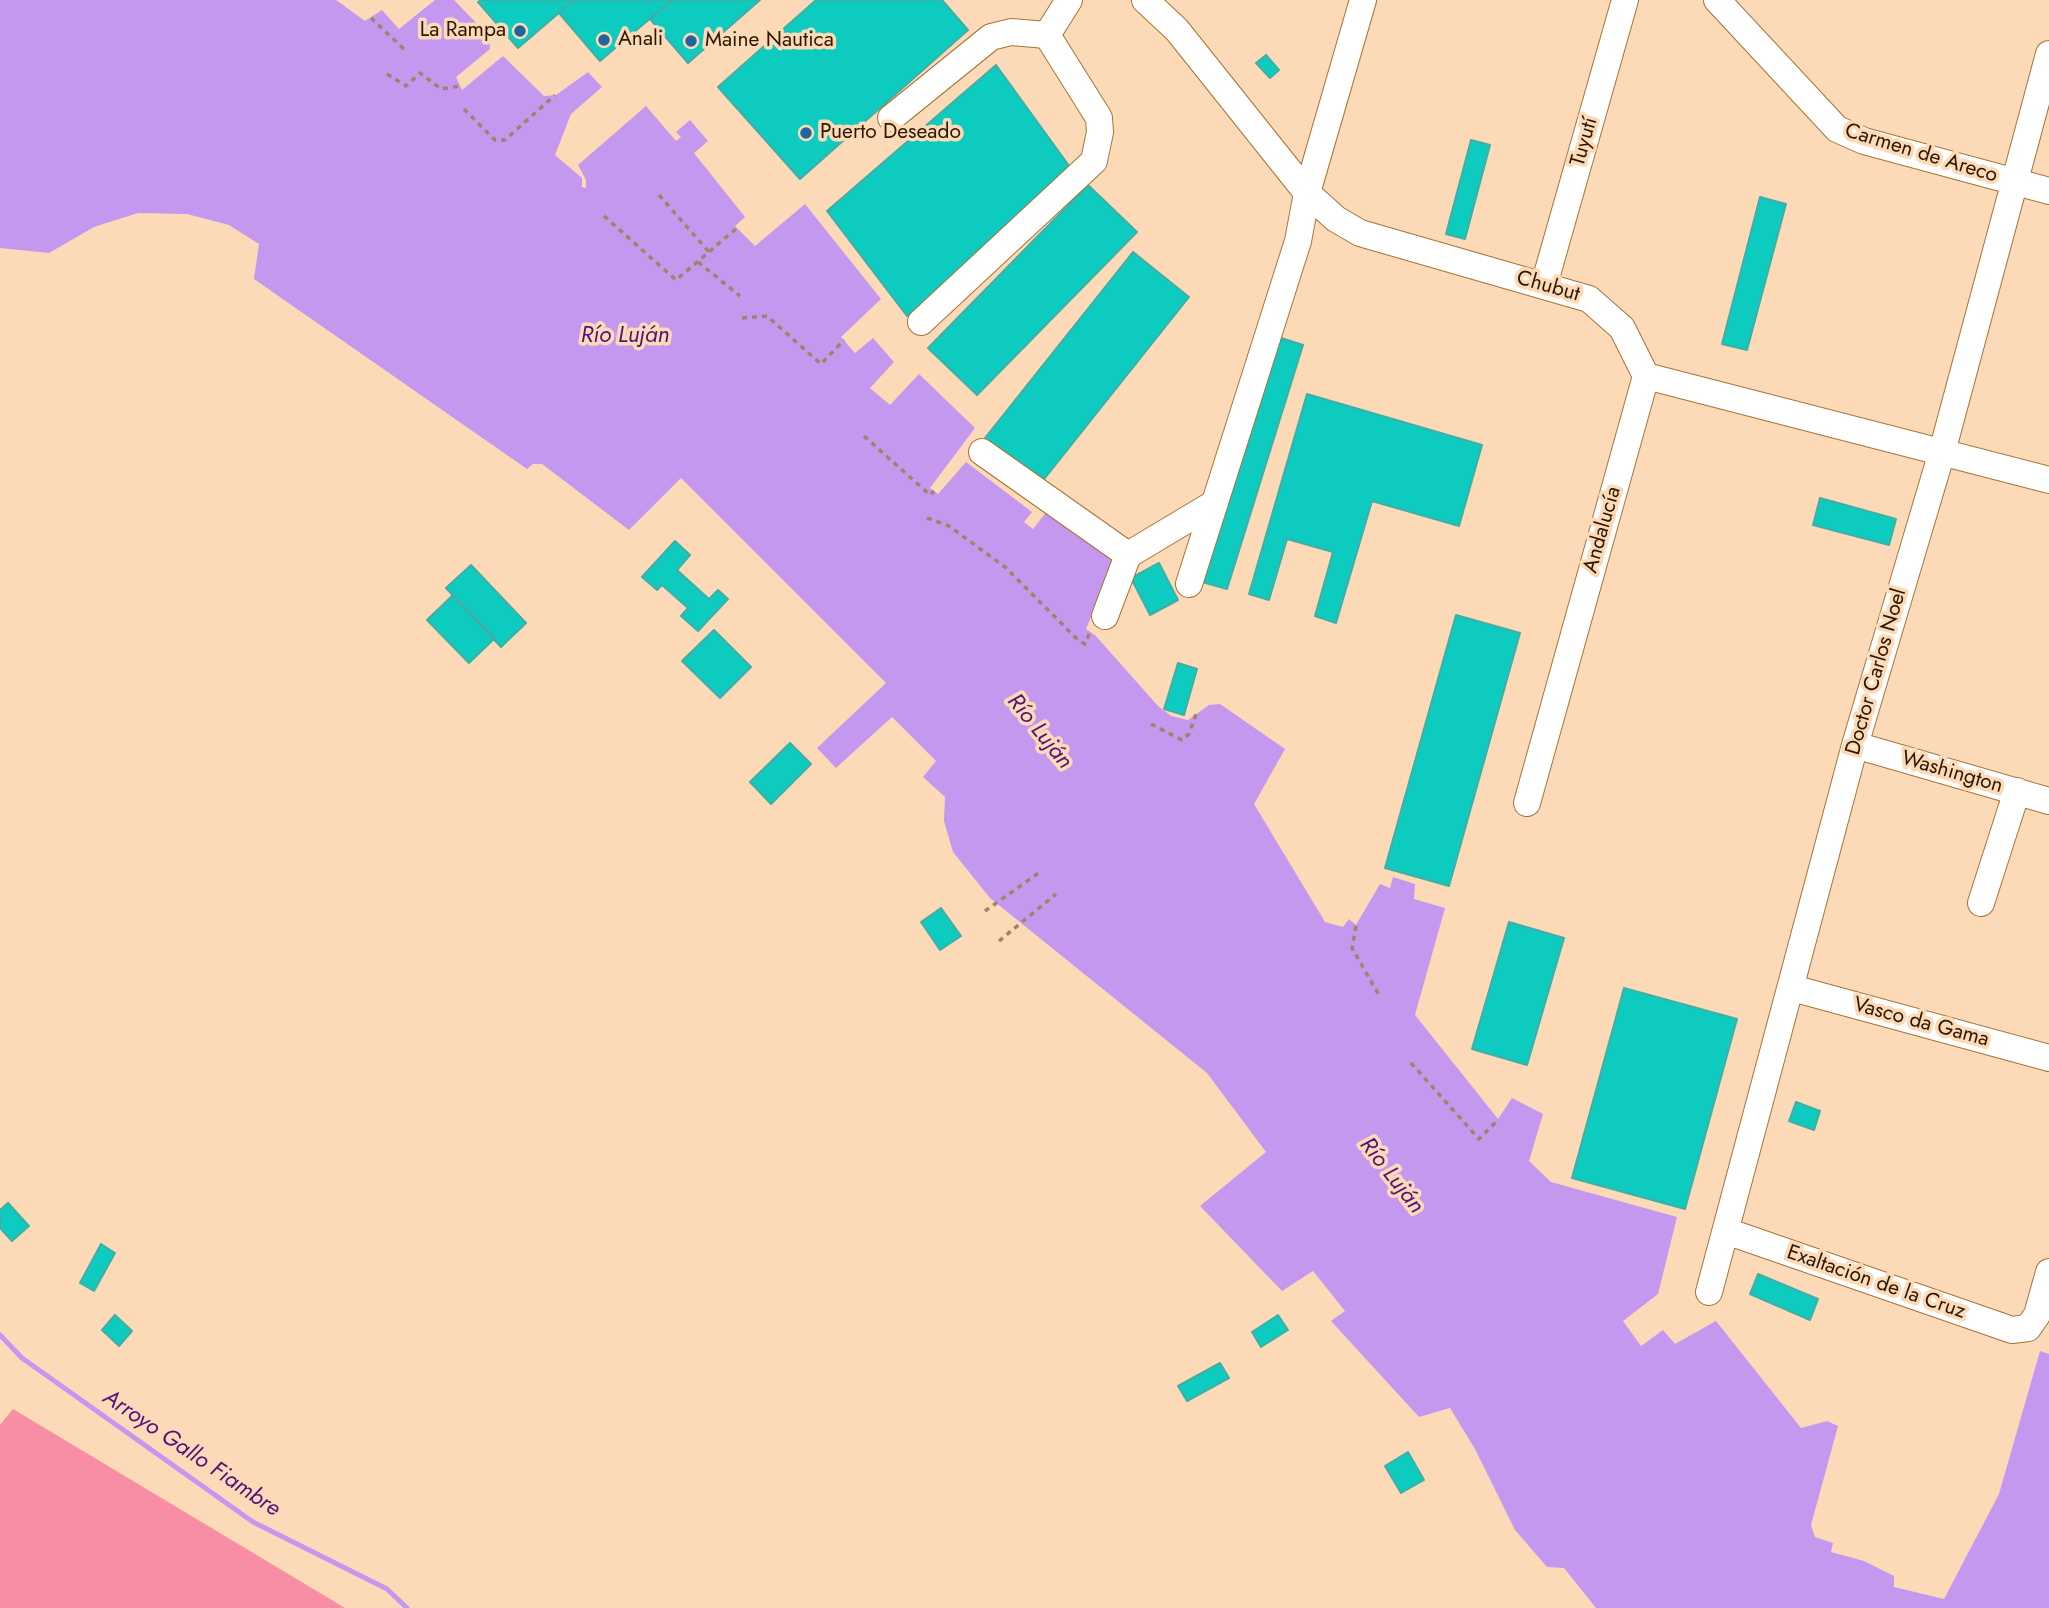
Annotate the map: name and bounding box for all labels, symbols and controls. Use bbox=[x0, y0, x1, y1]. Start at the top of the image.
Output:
place label: La Rampa bbox=[420, 18, 506, 44]
marker: La Rampa bbox=[512, 23, 528, 39]
place label: Anali bbox=[618, 27, 663, 53]
place label: Maine Nautica bbox=[705, 28, 834, 54]
marker: Anali bbox=[596, 32, 612, 48]
marker: Maine Nautica bbox=[683, 33, 699, 49]
street label: Tuyutí bbox=[1566, 115, 1604, 169]
street label: Carmen de Areco bbox=[1842, 119, 2000, 189]
place label: Puerto Deseado bbox=[820, 120, 961, 146]
marker: Puerto Deseado bbox=[798, 125, 814, 141]
street label: Chubut bbox=[1514, 266, 1582, 308]
water label: Río Luján bbox=[581, 322, 669, 350]
street label: Andalucía bbox=[1579, 484, 1627, 576]
street label: Doctor Carlos Noel bbox=[1841, 586, 1913, 758]
water label: Río Luján bbox=[1000, 689, 1078, 775]
street label: Washington bbox=[1898, 747, 2006, 799]
street label: Vasco da Gama bbox=[1850, 993, 1992, 1053]
water label: Río Luján bbox=[1353, 1133, 1429, 1219]
street label: Exaltación de la Cruz bbox=[1783, 1241, 1969, 1325]
water label: Arroyo Gallo Fiambre bbox=[97, 1384, 285, 1524]

